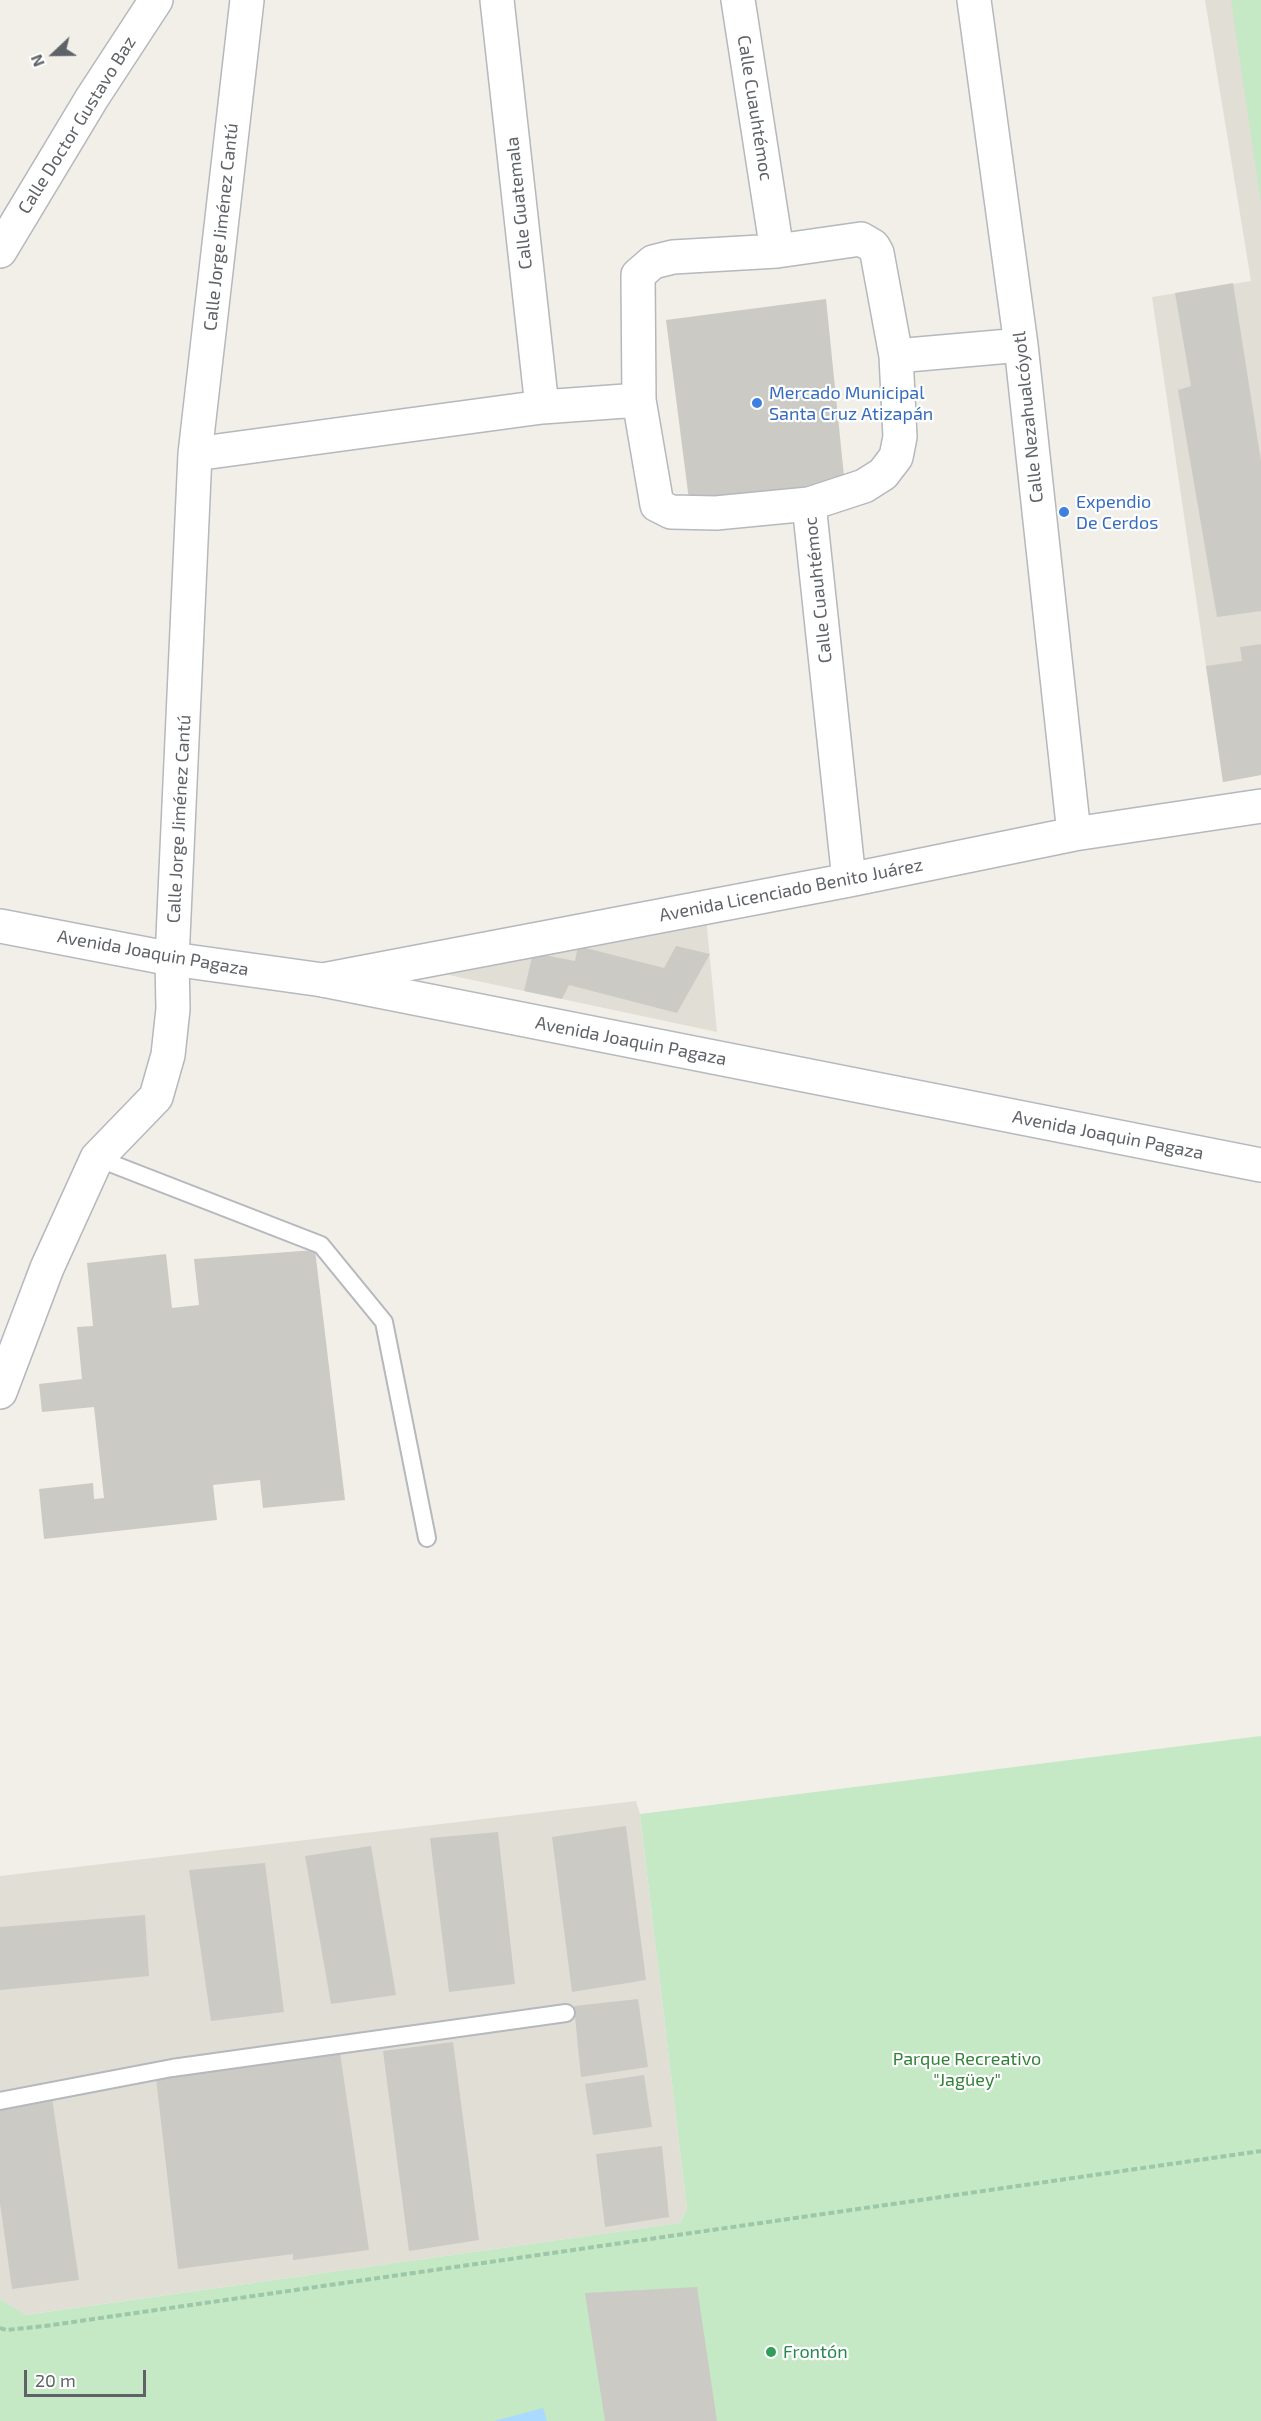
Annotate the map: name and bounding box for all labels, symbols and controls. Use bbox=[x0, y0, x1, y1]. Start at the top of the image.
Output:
north arrow bbox=[24, 24, 84, 84]
street label: Calle Doctor Gustavo Baz bbox=[13, 32, 141, 218]
street label: Calle Cuauhtémoc bbox=[733, 34, 777, 182]
text: N bbox=[26, 52, 48, 70]
street label: Calle Jorge Jiménez Cantú bbox=[199, 122, 243, 332]
street label: Calle Guatemala bbox=[501, 136, 537, 270]
street label: Calle Nezahualcóyotl bbox=[1008, 330, 1048, 504]
place label: Mercado Municipal Santa Cruz Atizapán bbox=[769, 382, 933, 424]
marker: Mercado Municipal Santa Cruz Atizapán bbox=[750, 396, 764, 410]
place label: Expendio De Cerdos bbox=[1076, 491, 1158, 534]
marker: Expendio De Cerdos bbox=[1057, 505, 1071, 519]
street label: Calle Cuauhtémoc bbox=[800, 516, 836, 664]
street label: Calle Jorge Jiménez Cantú bbox=[163, 714, 195, 924]
street label: Avenida Licenciado Benito Juárez bbox=[657, 854, 925, 926]
street label: Avenida Joaquin Pagaza bbox=[56, 926, 250, 980]
street label: Avenida Joaquin Pagaza bbox=[534, 1012, 728, 1070]
street label: Avenida Joaquin Pagaza bbox=[1011, 1106, 1205, 1164]
park label: Parque Recreativo "Jagüey" bbox=[893, 2048, 1041, 2090]
place label: Frontón bbox=[783, 2341, 848, 2363]
marker: Frontón bbox=[764, 2345, 778, 2359]
scale bar bbox=[27, 2358, 148, 2396]
text: 20 m bbox=[35, 2369, 76, 2391]

